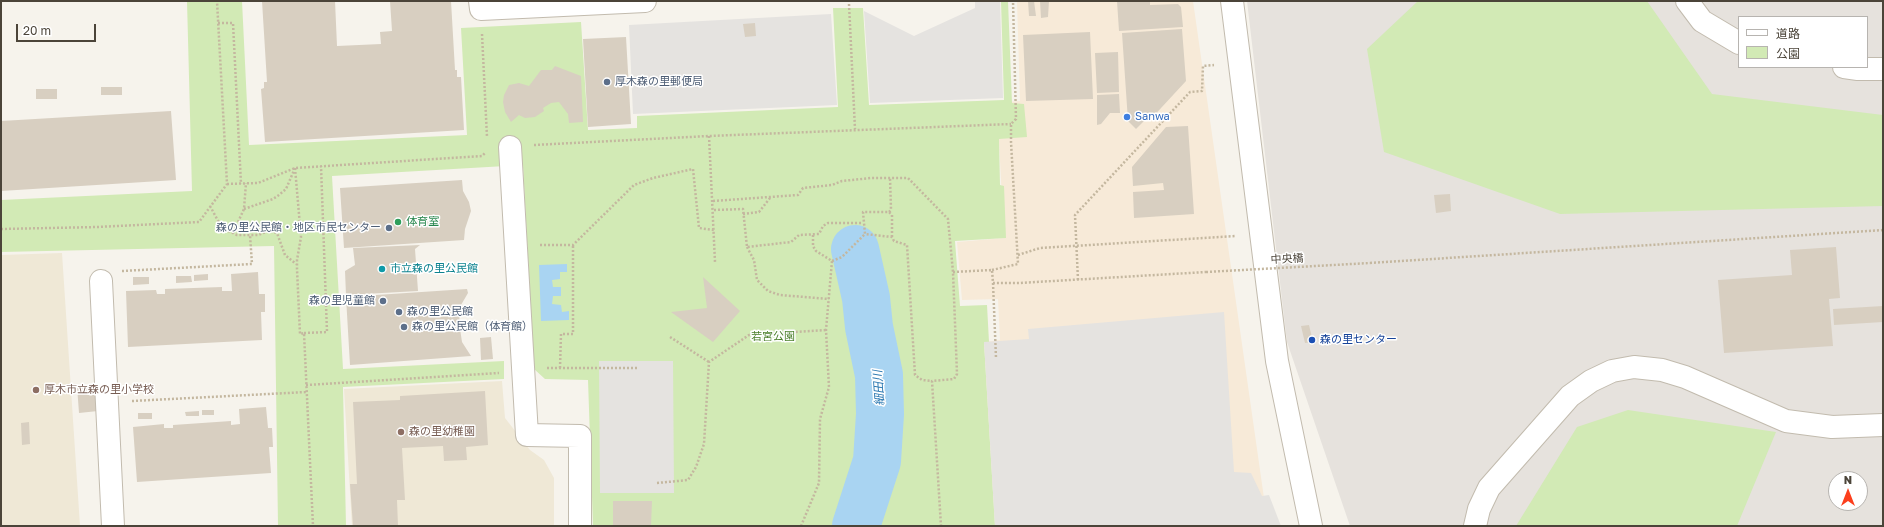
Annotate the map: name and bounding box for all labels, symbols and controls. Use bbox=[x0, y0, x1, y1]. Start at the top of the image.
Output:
scale bar bbox=[18, 16, 98, 42]
legend bbox=[1738, 16, 1868, 68]
text: 20 m bbox=[23, 23, 51, 38]
text: 道路 bbox=[1776, 26, 1800, 41]
text: 公園 bbox=[1776, 46, 1800, 61]
place label: 厚木森の里郵便局 bbox=[615, 75, 703, 89]
marker: 厚木森の里郵便局 bbox=[602, 77, 612, 87]
place label: Sanwa bbox=[1135, 110, 1170, 124]
marker: Sanwa bbox=[1122, 112, 1132, 122]
place label: 体育室 bbox=[406, 215, 439, 229]
marker: 体育室 bbox=[393, 217, 403, 227]
place label: 森の里公民館・地区市民センター bbox=[216, 221, 381, 235]
marker: 森の里公民館・地区市民センター bbox=[384, 223, 394, 233]
street label: 中央橋 bbox=[1270, 252, 1304, 266]
place label: 市立森の里公民館 bbox=[390, 262, 478, 276]
marker: 市立森の里公民館 bbox=[377, 264, 387, 274]
place label: 森の里児童館 bbox=[309, 294, 375, 308]
marker: 森の里児童館 bbox=[378, 296, 388, 306]
place label: 森の里公民館 bbox=[407, 305, 473, 319]
marker: 森の里公民館 bbox=[394, 307, 404, 317]
place label: 森の里公民館（体育館） bbox=[412, 320, 533, 334]
marker: 森の里公民館（体育館） bbox=[399, 322, 409, 332]
park label: 若宮公園 bbox=[751, 330, 795, 344]
place label: 森の里センター bbox=[1320, 333, 1397, 347]
marker: 森の里センター bbox=[1307, 335, 1317, 345]
water label: 細田川 bbox=[871, 370, 887, 406]
place label: 厚木市立森の里小学校 bbox=[44, 383, 154, 397]
marker: 厚木市立森の里小学校 bbox=[31, 385, 41, 395]
place label: 森の里幼稚園 bbox=[409, 425, 475, 439]
marker: 森の里幼稚園 bbox=[396, 427, 406, 437]
north arrow bbox=[1828, 471, 1868, 511]
text: N bbox=[1844, 473, 1852, 486]

